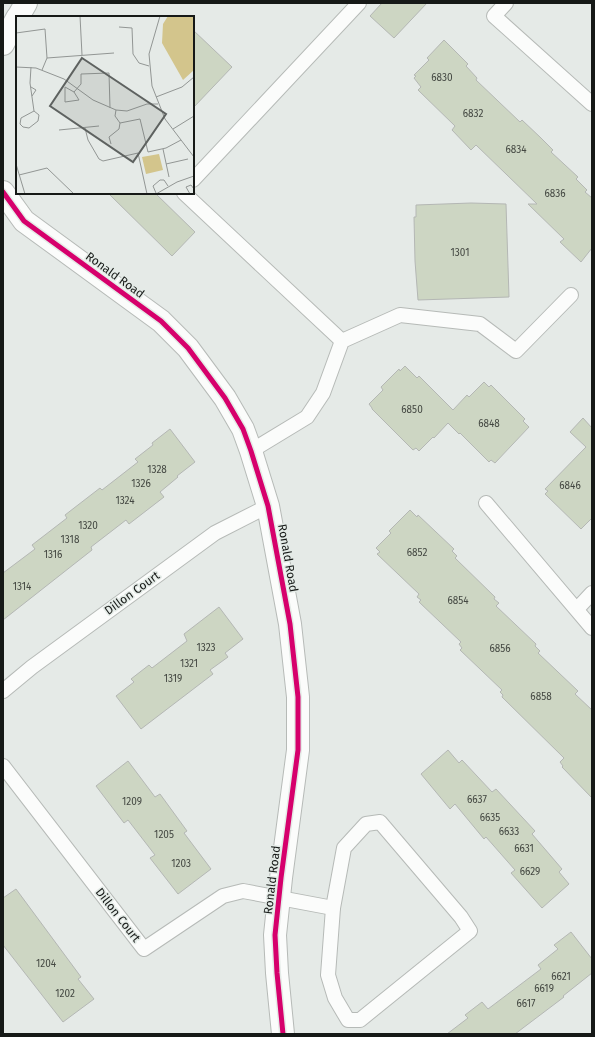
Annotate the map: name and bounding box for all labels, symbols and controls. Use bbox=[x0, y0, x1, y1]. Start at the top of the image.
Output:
inset map bbox=[16, 16, 194, 194]
house number: 6830 bbox=[431, 72, 453, 84]
house number: 6832 bbox=[463, 108, 483, 120]
house number: 6834 bbox=[505, 144, 527, 156]
house number: 6836 bbox=[544, 188, 566, 200]
house number: 1301 bbox=[451, 247, 469, 259]
street label: Ronald Road bbox=[83, 249, 147, 301]
house number: 6850 bbox=[401, 404, 423, 416]
house number: 6848 bbox=[478, 418, 500, 430]
house number: 1328 bbox=[147, 464, 167, 476]
house number: 1326 bbox=[131, 478, 151, 490]
house number: 6846 bbox=[559, 480, 581, 492]
house number: 1324 bbox=[115, 495, 135, 507]
house number: 1320 bbox=[78, 520, 98, 532]
street label: Ronald Road bbox=[275, 523, 301, 593]
house number: 1318 bbox=[61, 534, 80, 546]
house number: 6852 bbox=[407, 547, 427, 559]
house number: 1316 bbox=[44, 549, 62, 561]
street label: Dillon Court bbox=[102, 568, 163, 618]
house number: 1314 bbox=[13, 581, 32, 593]
house number: 6854 bbox=[447, 595, 469, 607]
house number: 1323 bbox=[196, 642, 216, 654]
house number: 6856 bbox=[489, 643, 511, 655]
house number: 1321 bbox=[180, 658, 198, 670]
house number: 1319 bbox=[164, 673, 182, 685]
house number: 6858 bbox=[530, 691, 552, 703]
house number: 6637 bbox=[467, 794, 488, 806]
house number: 1209 bbox=[122, 796, 142, 808]
house number: 6635 bbox=[480, 812, 500, 824]
house number: 6633 bbox=[499, 826, 519, 838]
house number: 1205 bbox=[154, 829, 174, 841]
house number: 6631 bbox=[514, 843, 534, 855]
street label: Ronald Road bbox=[261, 845, 283, 915]
house number: 1203 bbox=[171, 858, 191, 870]
house number: 6629 bbox=[520, 866, 540, 878]
street label: Dillon Court bbox=[93, 885, 144, 945]
house number: 1204 bbox=[36, 958, 57, 970]
house number: 6621 bbox=[551, 971, 571, 983]
house number: 6619 bbox=[534, 983, 554, 995]
house number: 1202 bbox=[55, 988, 75, 1000]
house number: 6617 bbox=[517, 998, 536, 1010]

